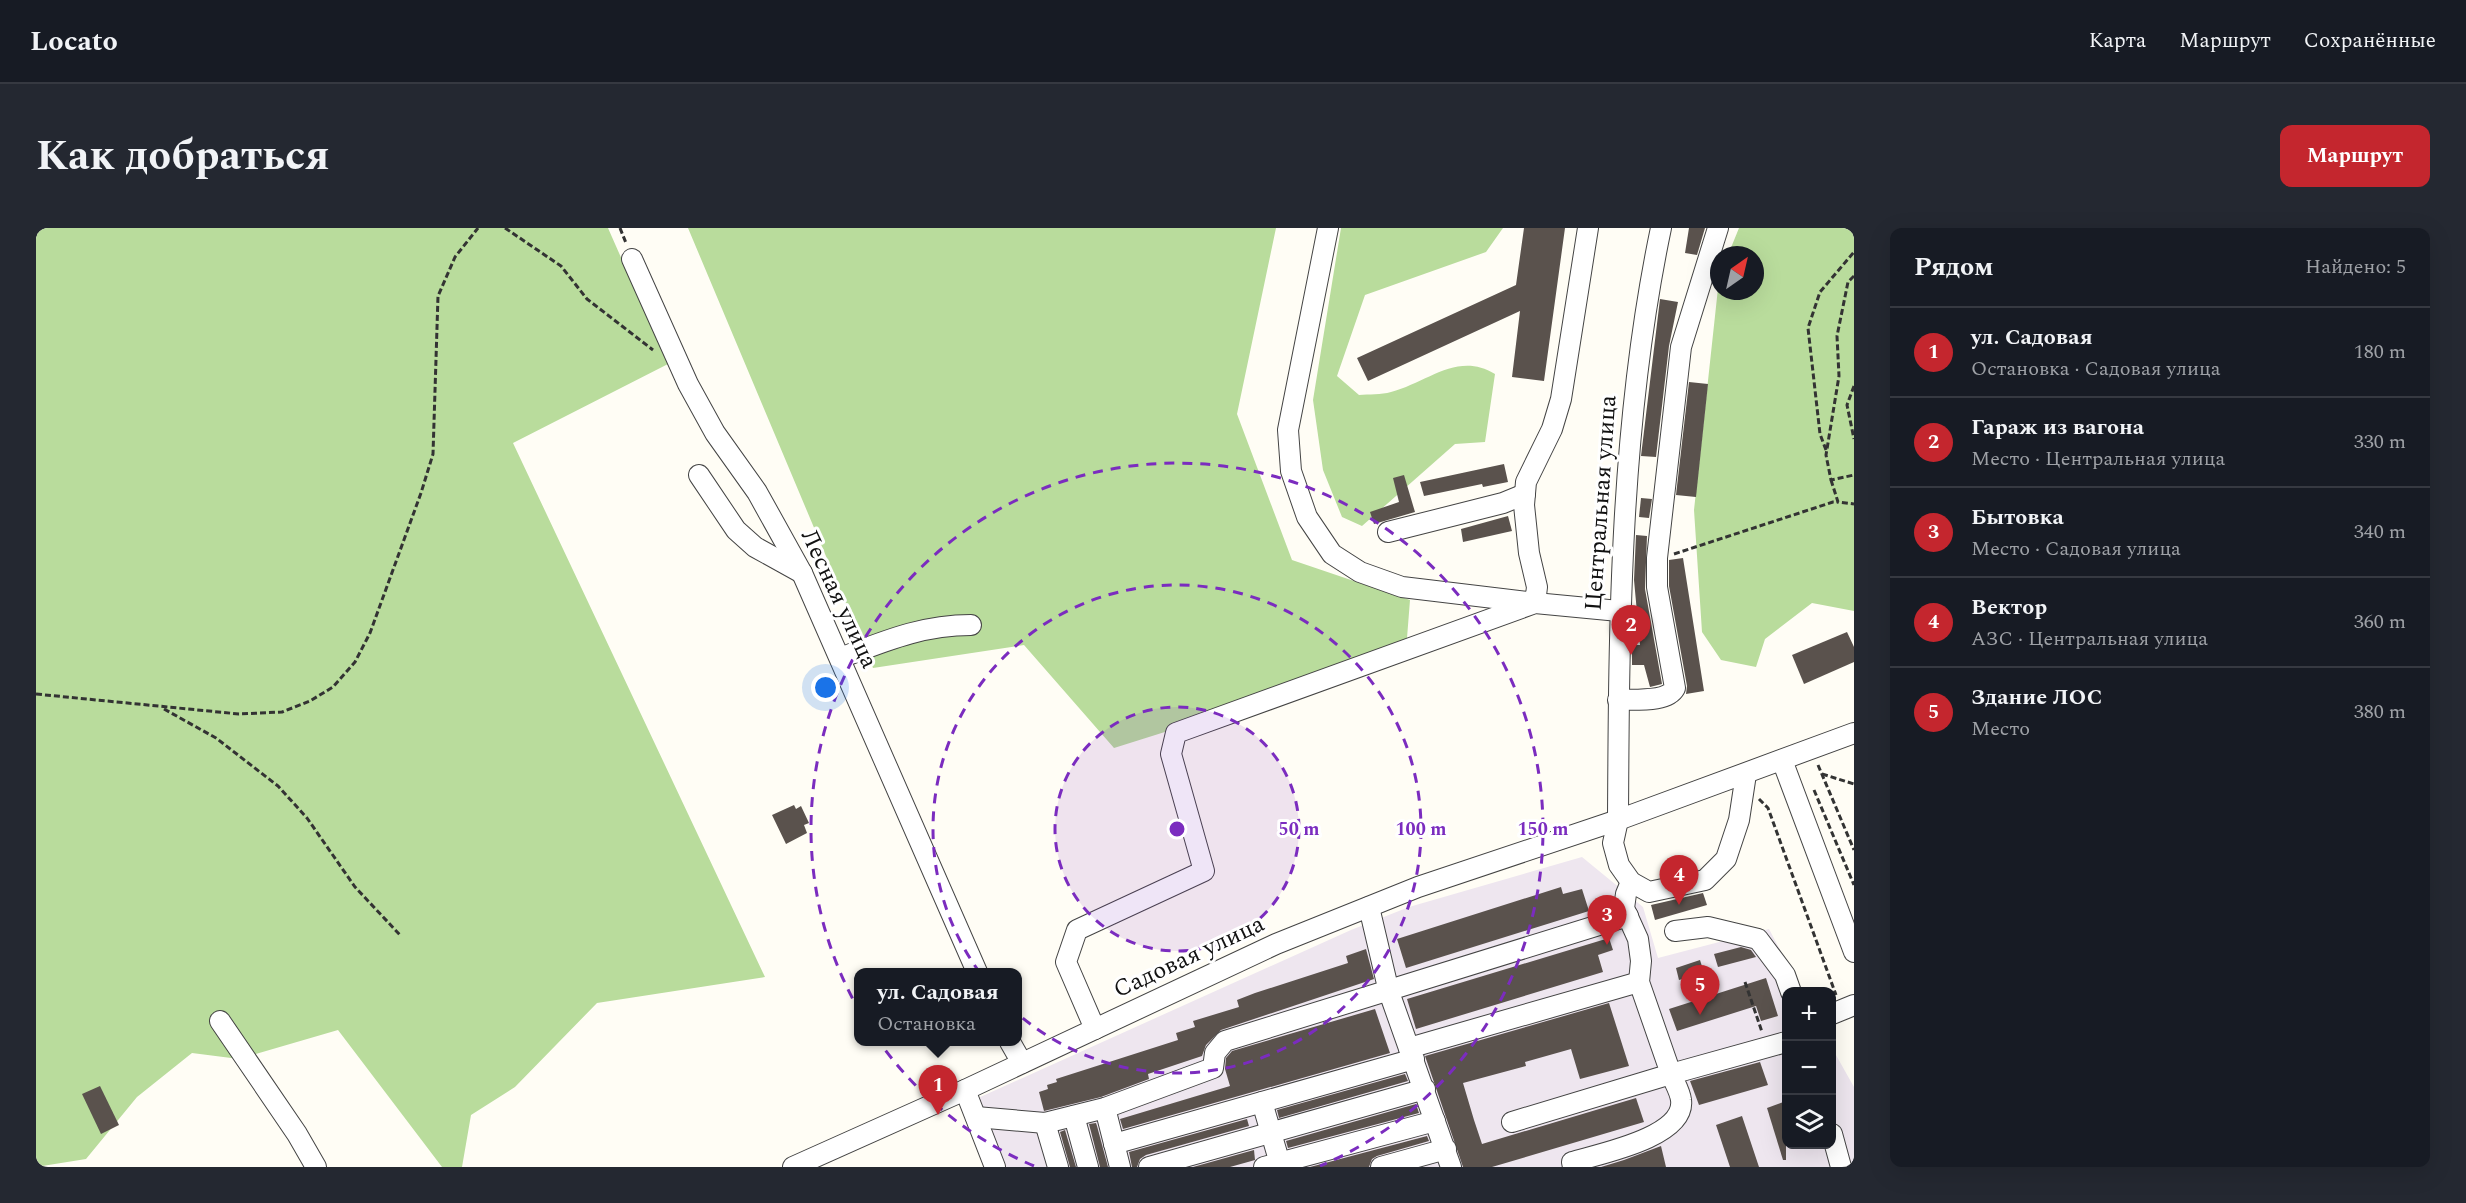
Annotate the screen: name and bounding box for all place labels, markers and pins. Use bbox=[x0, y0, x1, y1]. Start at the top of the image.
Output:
pin: 2 bbox=[1612, 606, 1650, 655]
centre of rings bbox=[1167, 819, 1187, 839]
pin: 4 bbox=[1660, 856, 1698, 905]
pin: 3 bbox=[1588, 896, 1626, 945]
pin: 5 bbox=[1680, 966, 1720, 1015]
pin: 1 bbox=[918, 1066, 958, 1115]

